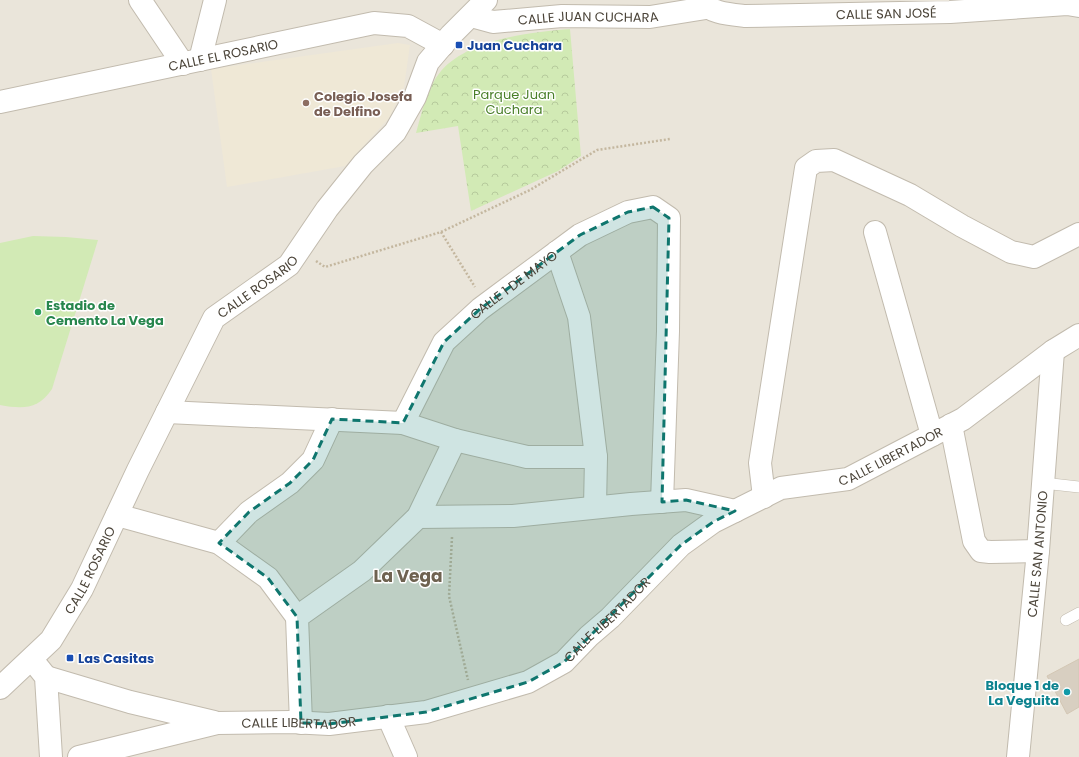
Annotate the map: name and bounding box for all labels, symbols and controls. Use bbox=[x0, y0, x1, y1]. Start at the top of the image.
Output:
street label: CALLE SAN JOSÉ bbox=[836, 3, 937, 24]
street label: CALLE JUAN CUCHARA bbox=[517, 7, 660, 30]
street label: CALLE EL ROSARIO bbox=[166, 35, 280, 76]
place label: Juan Cuchara bbox=[467, 36, 562, 55]
marker: Juan Cuchara bbox=[454, 40, 464, 50]
park label: Parque Juan Cuchara bbox=[473, 85, 555, 119]
place label: Colegio Josefa de Delfino bbox=[314, 87, 412, 121]
marker: Colegio Josefa de Delfino bbox=[301, 98, 311, 108]
street label: CALLE 1 DE MAYO bbox=[466, 246, 561, 324]
street label: CALLE ROSARIO bbox=[214, 252, 303, 323]
place label: Estadio de Cemento La Vega bbox=[46, 296, 164, 330]
marker: Estadio de Cemento La Vega bbox=[33, 307, 43, 317]
street label: CALLE LIBERTADOR bbox=[837, 422, 946, 490]
street label: CALLE SAN ANTONIO bbox=[1023, 490, 1052, 618]
street label: CALLE ROSARIO bbox=[60, 523, 120, 618]
district label: La Vega bbox=[373, 564, 443, 588]
street label: CALLE LIBERTADOR bbox=[560, 573, 655, 667]
place label: Las Casitas bbox=[78, 649, 154, 668]
marker: Las Casitas bbox=[65, 653, 75, 663]
place label: Bloque 1 de La Veguita bbox=[985, 676, 1059, 710]
marker: Bloque 1 de La Veguita bbox=[1062, 687, 1072, 697]
street label: CALLE LIBERTADOR bbox=[241, 712, 357, 734]

